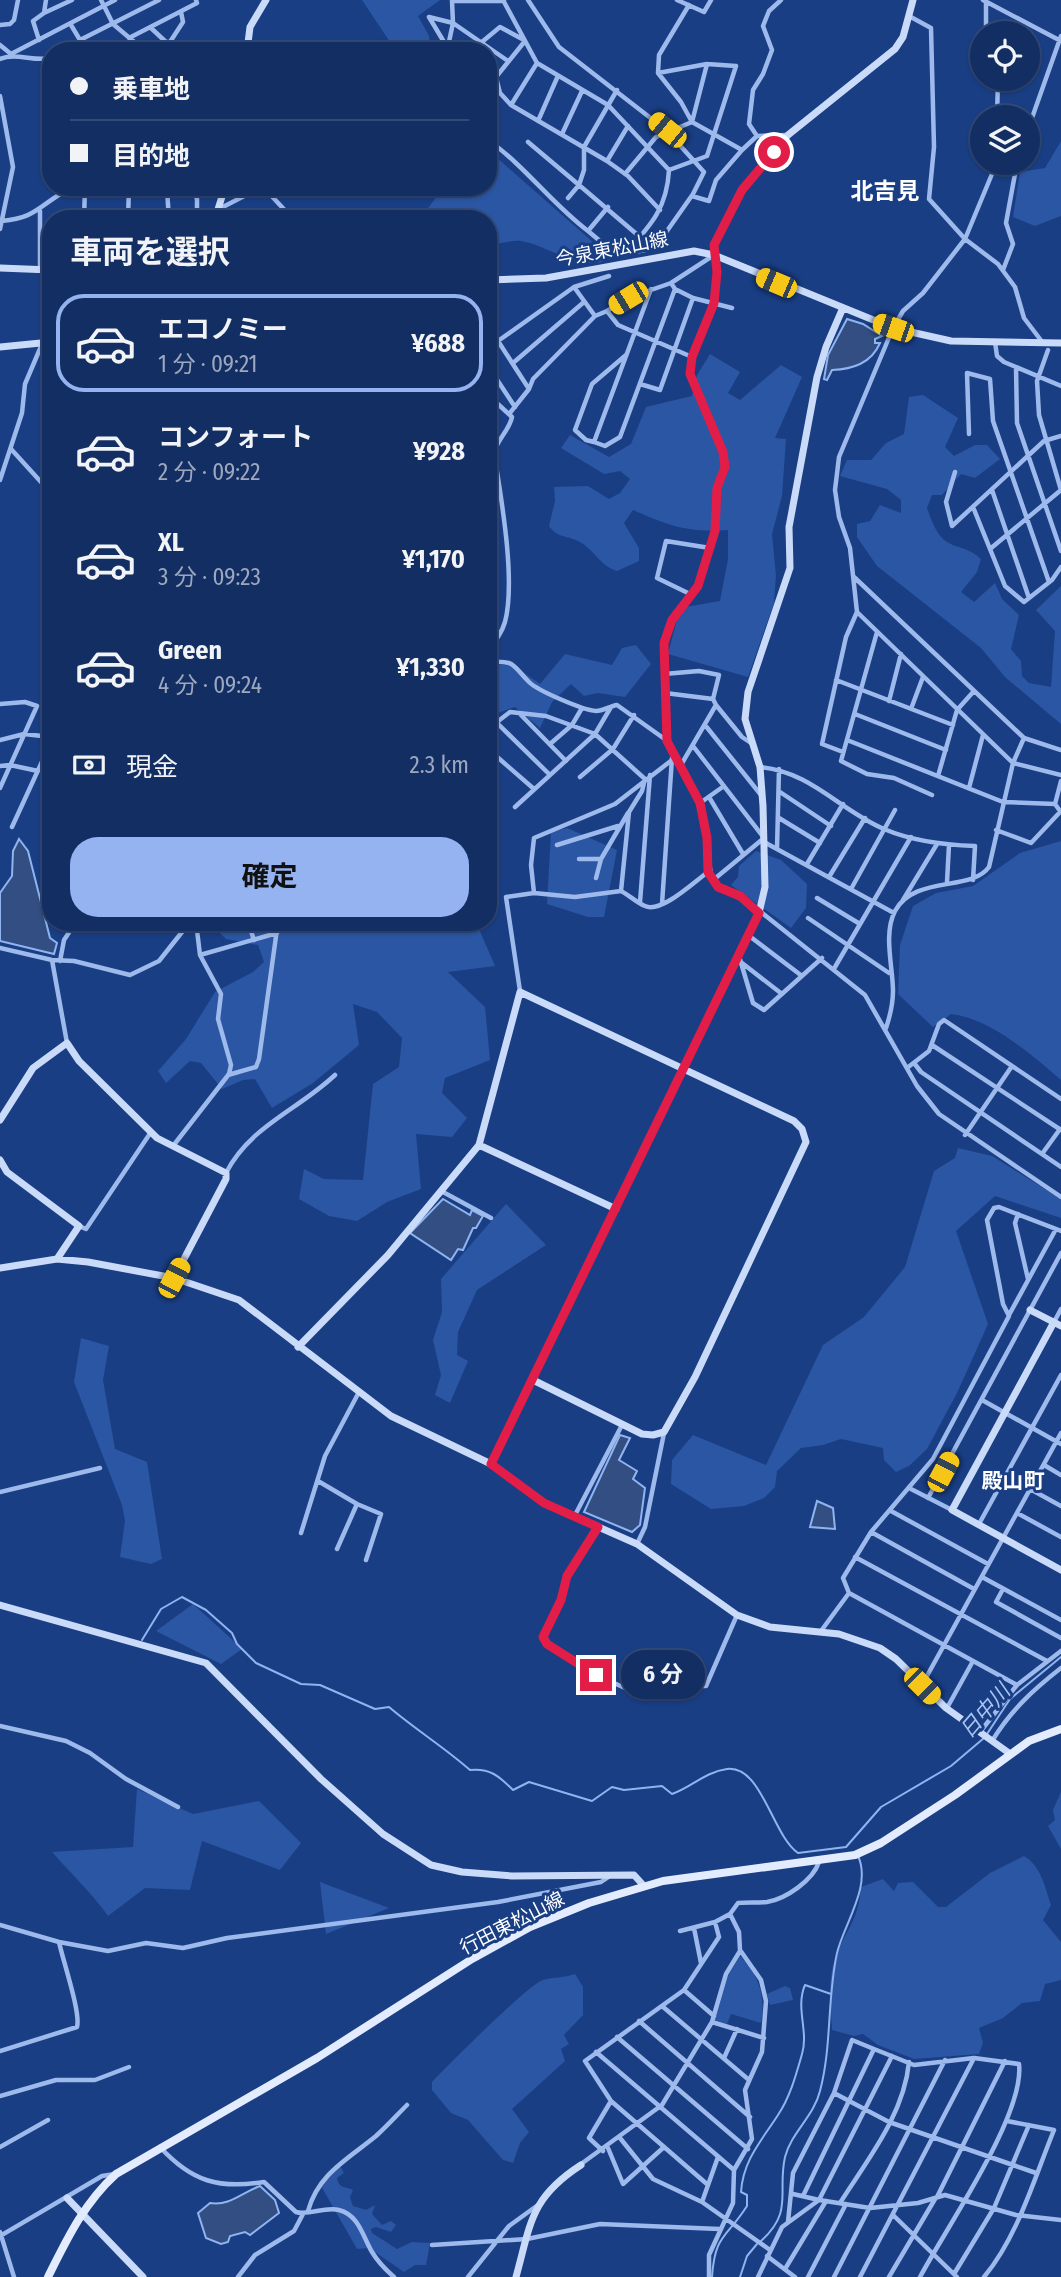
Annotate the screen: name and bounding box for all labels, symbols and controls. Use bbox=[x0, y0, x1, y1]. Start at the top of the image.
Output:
map controls bbox=[970, 21, 1040, 175]
button: locate bbox=[970, 21, 1040, 91]
text: 乗車地 bbox=[112, 74, 190, 105]
button: layers bbox=[970, 105, 1040, 175]
car bbox=[645, 109, 690, 151]
route start bbox=[758, 136, 790, 168]
text: 目的地 bbox=[112, 141, 190, 172]
district label: 北吉見 bbox=[851, 177, 920, 205]
street label: 今泉東松山線 bbox=[554, 227, 670, 271]
text: 車両を選択 bbox=[70, 233, 230, 271]
car bbox=[753, 265, 800, 301]
car bbox=[605, 278, 652, 318]
car bbox=[870, 311, 917, 345]
icon: car bbox=[74, 312, 137, 375]
text: エコノミー bbox=[158, 314, 288, 345]
text: ¥688 bbox=[411, 328, 465, 359]
text: 1 分 · 09:21 bbox=[158, 350, 258, 378]
icon: car bbox=[74, 420, 137, 483]
text: コンフォート bbox=[158, 422, 313, 453]
text: ¥928 bbox=[413, 436, 465, 467]
text: 2 分 · 09:22 bbox=[158, 458, 260, 486]
text: XL bbox=[158, 527, 184, 558]
icon: car bbox=[74, 528, 137, 591]
text: ¥1,170 bbox=[402, 544, 465, 575]
text: 3 分 · 09:23 bbox=[158, 563, 261, 591]
text: Green bbox=[158, 635, 222, 666]
icon: car bbox=[74, 636, 137, 699]
text: ¥1,330 bbox=[396, 652, 465, 683]
text: 4 分 · 09:24 bbox=[158, 671, 262, 699]
icon: cash bbox=[70, 746, 108, 784]
text: 2.3 km bbox=[410, 751, 469, 779]
text: 現金 bbox=[126, 752, 178, 783]
button: 確定 bbox=[70, 837, 469, 917]
car bbox=[155, 1255, 194, 1301]
car bbox=[924, 1449, 963, 1495]
district label: 殿山町 bbox=[982, 1468, 1045, 1494]
callout: 6 分 bbox=[620, 1650, 704, 1700]
route end bbox=[580, 1659, 612, 1691]
text: 6 分 bbox=[643, 1660, 683, 1688]
car bbox=[900, 1664, 945, 1708]
water label: 日中川 bbox=[955, 1677, 1017, 1743]
street label: 行田東松山線 bbox=[456, 1887, 568, 1959]

